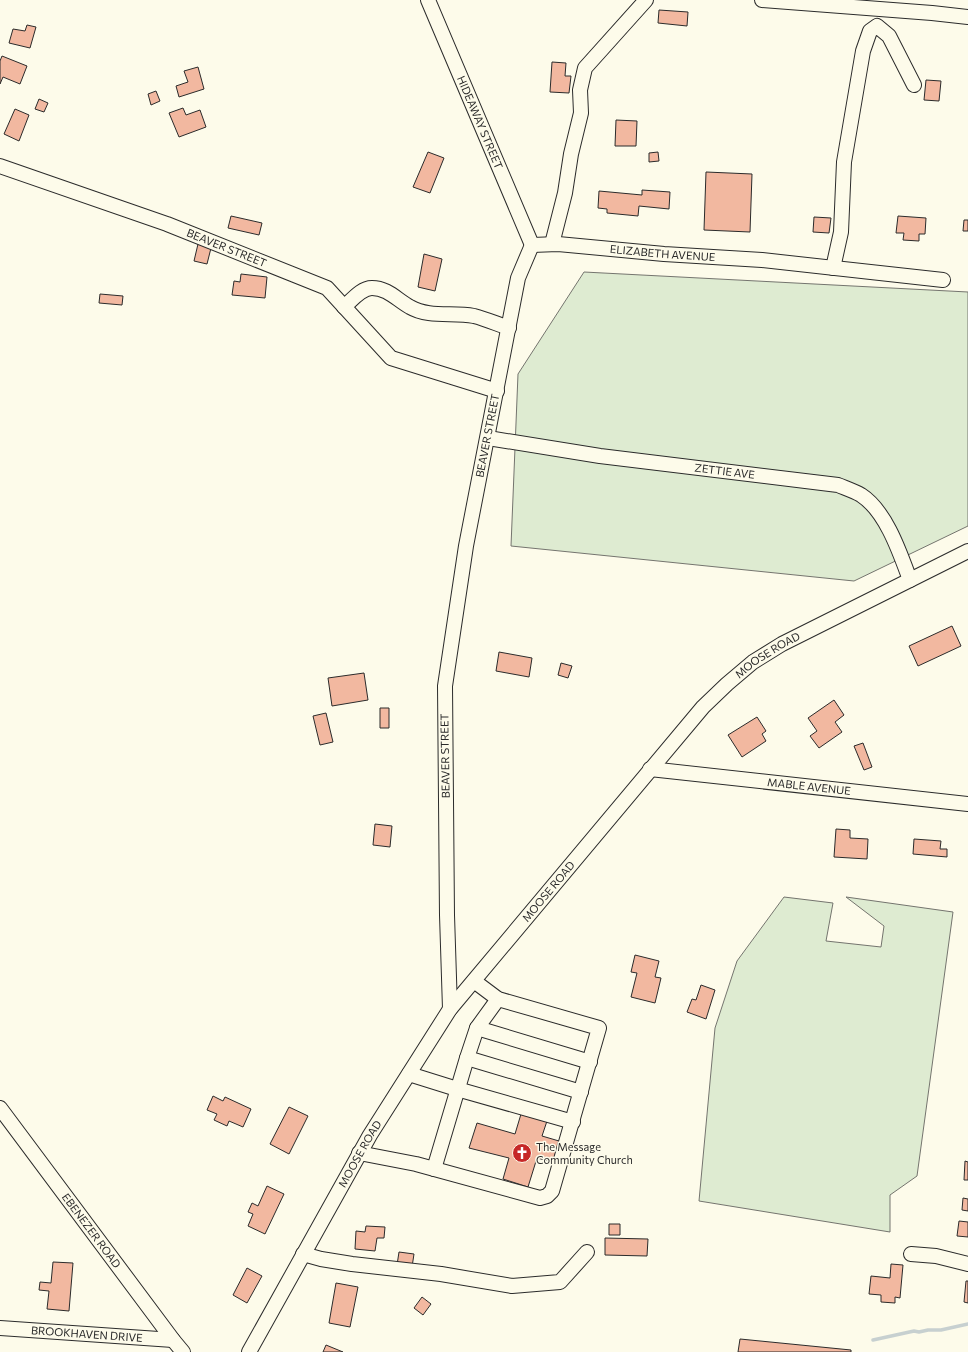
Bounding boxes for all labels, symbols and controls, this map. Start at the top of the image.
street label: HIDEAWAY STREET [455,74,506,171]
street label: BEAVER STREET [185,226,269,269]
street label: ELIZABETH AVENUE [609,242,716,263]
street label: BEAVER STREET [472,393,501,478]
street label: ZETTIE AVE [694,461,756,481]
street label: MOOSE ROAD [732,629,802,680]
street label: BEAVER STREET [437,713,452,799]
street label: MABLE AVENUE [767,775,852,797]
street label: MOOSE ROAD [519,858,577,924]
street label: MOOSE ROAD [335,1118,384,1189]
place label: The Message Community Church [536,1140,633,1166]
church icon: The Message Community Church [511,1142,533,1164]
street label: EBENEZER ROAD [60,1190,124,1270]
street label: BROOKHAVEN DRIVE [31,1323,143,1344]

